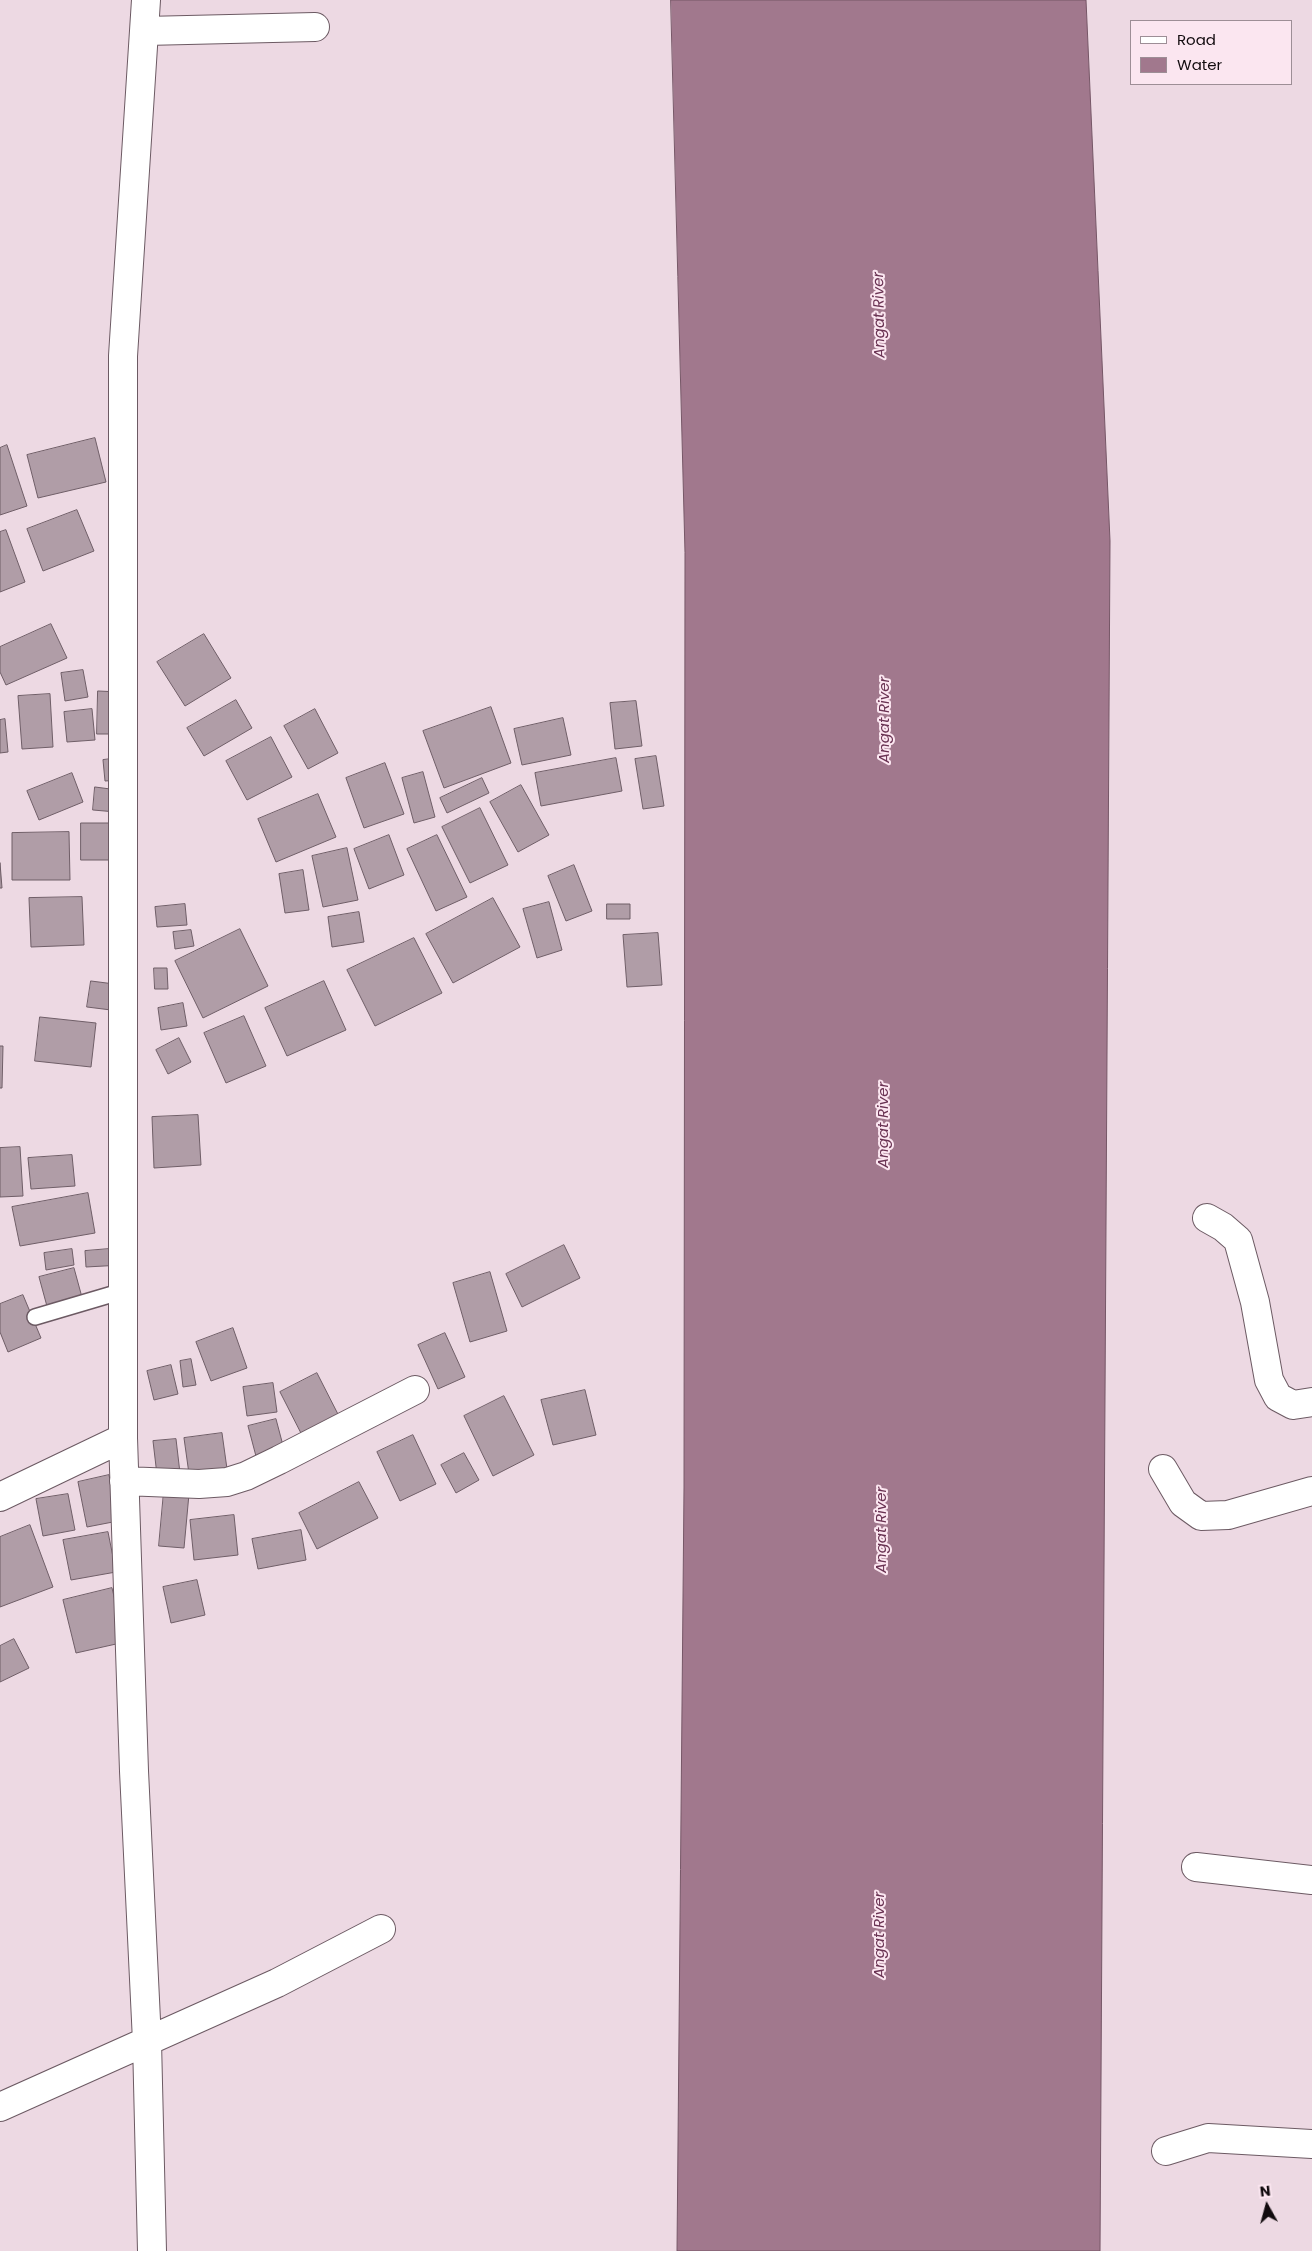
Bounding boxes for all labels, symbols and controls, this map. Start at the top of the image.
legend [1130,20,1292,85]
text: Road [1177,29,1216,50]
text: Water [1177,54,1222,75]
water label: Angat River [870,272,890,358]
water label: Angat River [876,677,894,763]
water label: Angat River [875,1082,893,1168]
water label: Angat River [873,1487,891,1573]
water label: Angat River [871,1892,889,1978]
north arrow [1242,2181,1292,2231]
text: N [1259,2181,1272,2202]

